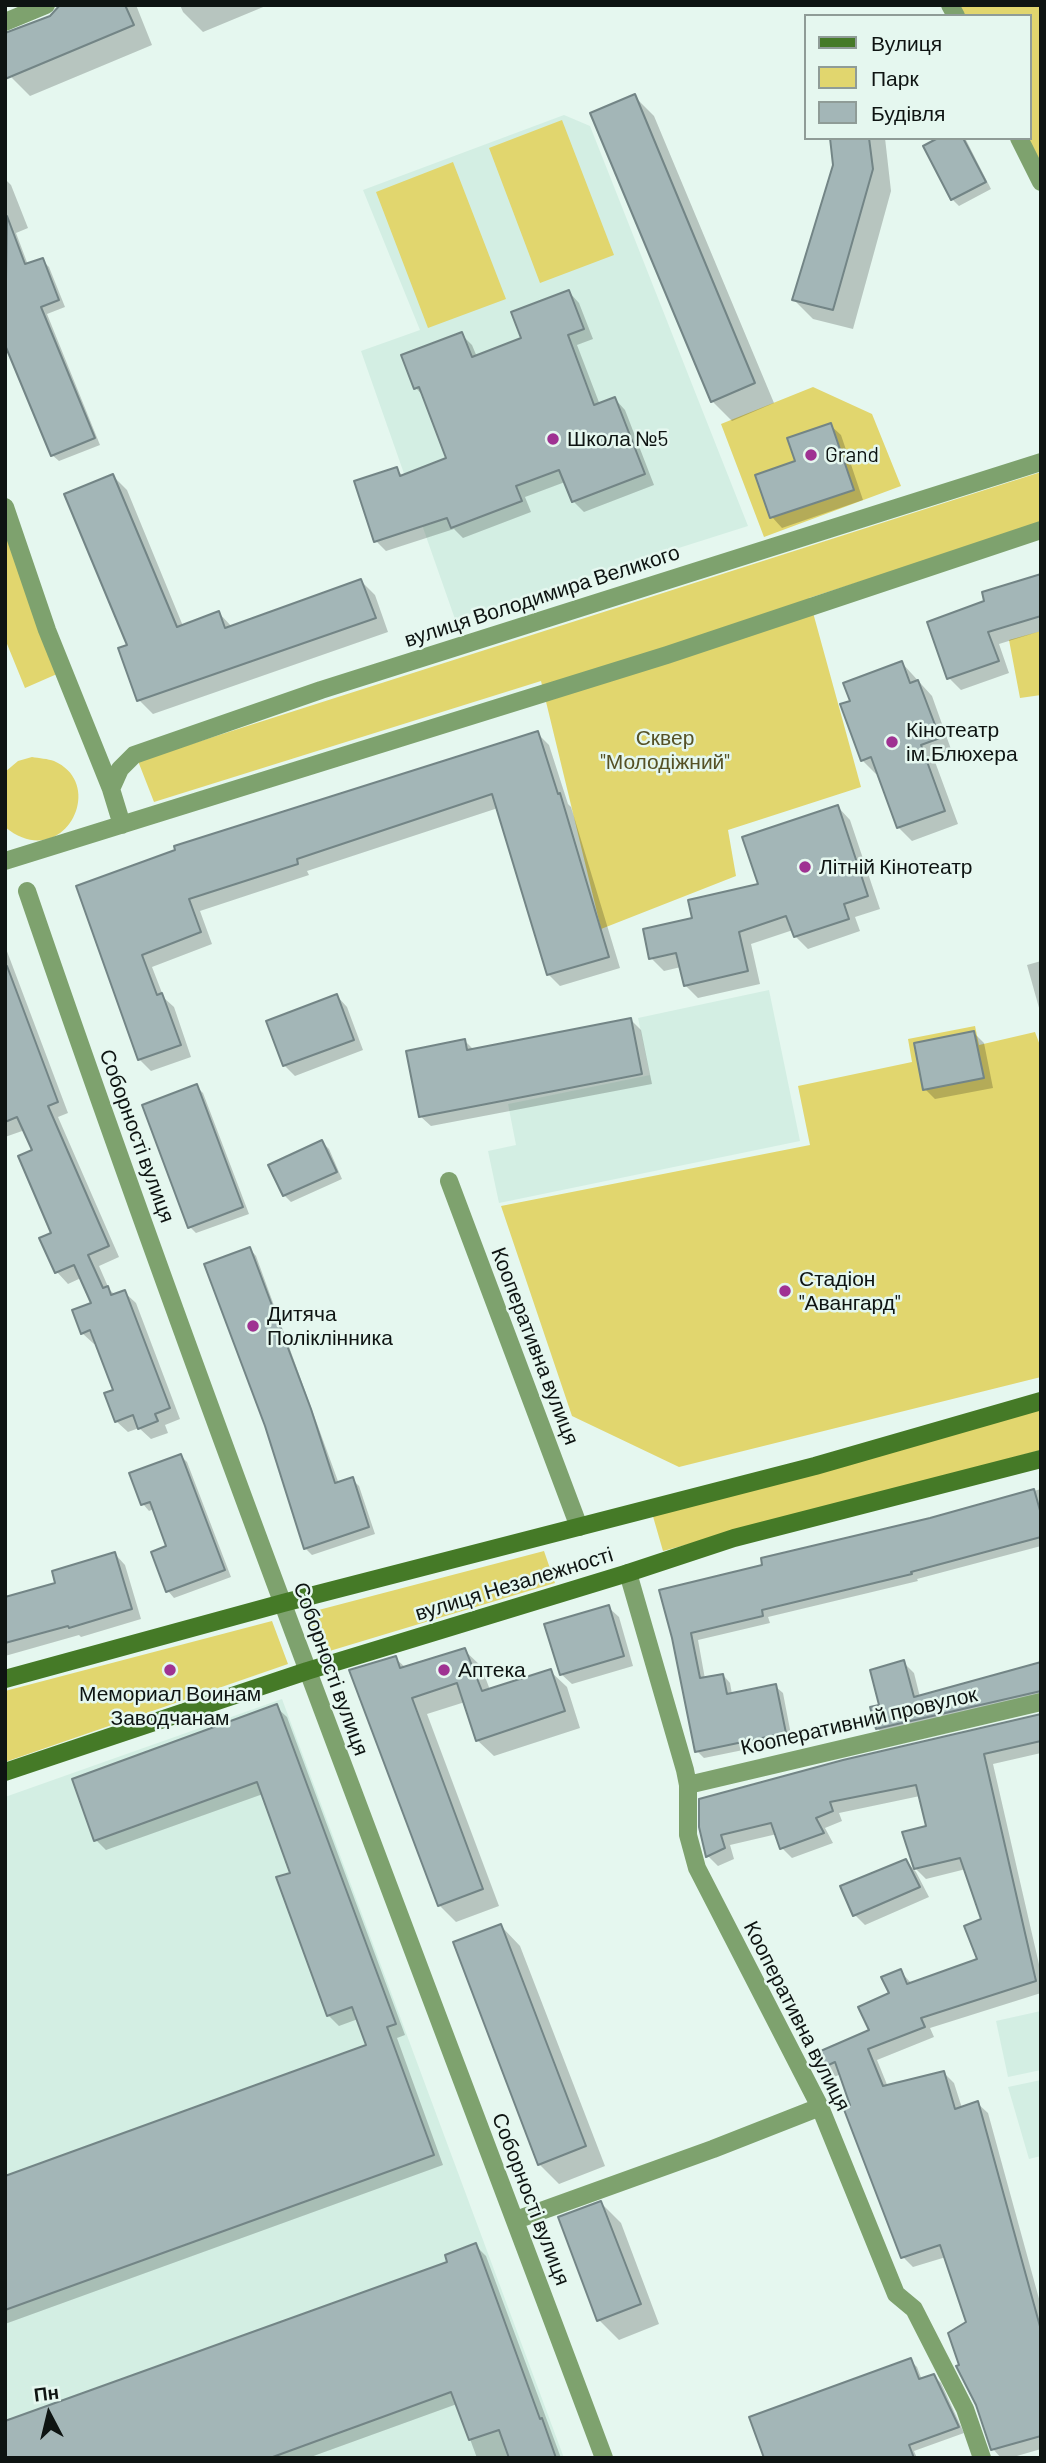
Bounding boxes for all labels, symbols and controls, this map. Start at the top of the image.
legend [804,14,1032,140]
text: Вулиця [871,30,942,55]
text: Парк [871,65,919,90]
text: Будівля [871,100,945,125]
place label: Школа №5 [567,426,668,452]
marker: Школа №5 [545,431,561,447]
place label: Grand [825,442,879,468]
marker: Grand [803,447,819,463]
street label: вулиця Володимира Великого [401,540,683,652]
place label: Кінотеатр ім.Блюхера [906,717,1018,767]
park label: Сквер "Молодіжний" [600,725,730,775]
marker: Кінотеатр ім.Блюхера [884,734,900,750]
place label: Літній Кінотеатр [819,854,973,880]
marker: Літній Кінотеатр [797,859,813,875]
street label: Соборності вулиця [94,1046,180,1226]
street label: Кооперативна вулиця [486,1244,584,1448]
place label: Стадіон "Авангард" [799,1266,901,1316]
marker: Стадіон "Авангард" [777,1283,793,1299]
place label: Дитяча Поліклінника [267,1301,393,1351]
marker: Дитяча Поліклінника [245,1318,261,1334]
street label: вулиця Незалежності [412,1542,616,1626]
street label: Соборності вулиця [288,1579,374,1759]
place label: Аптека [458,1657,526,1683]
marker: Мемориал Воинам Заводчанам [162,1662,178,1678]
marker: Аптека [436,1662,452,1678]
place label: Мемориал Воинам Заводчанам [79,1681,261,1731]
street label: Кооперативний провулок [738,1681,980,1761]
street label: Кооперативна вулиця [738,1917,856,2115]
street label: Соборності вулиця [487,2109,575,2289]
north arrow [14,2379,84,2449]
text: Пн [32,2380,60,2406]

